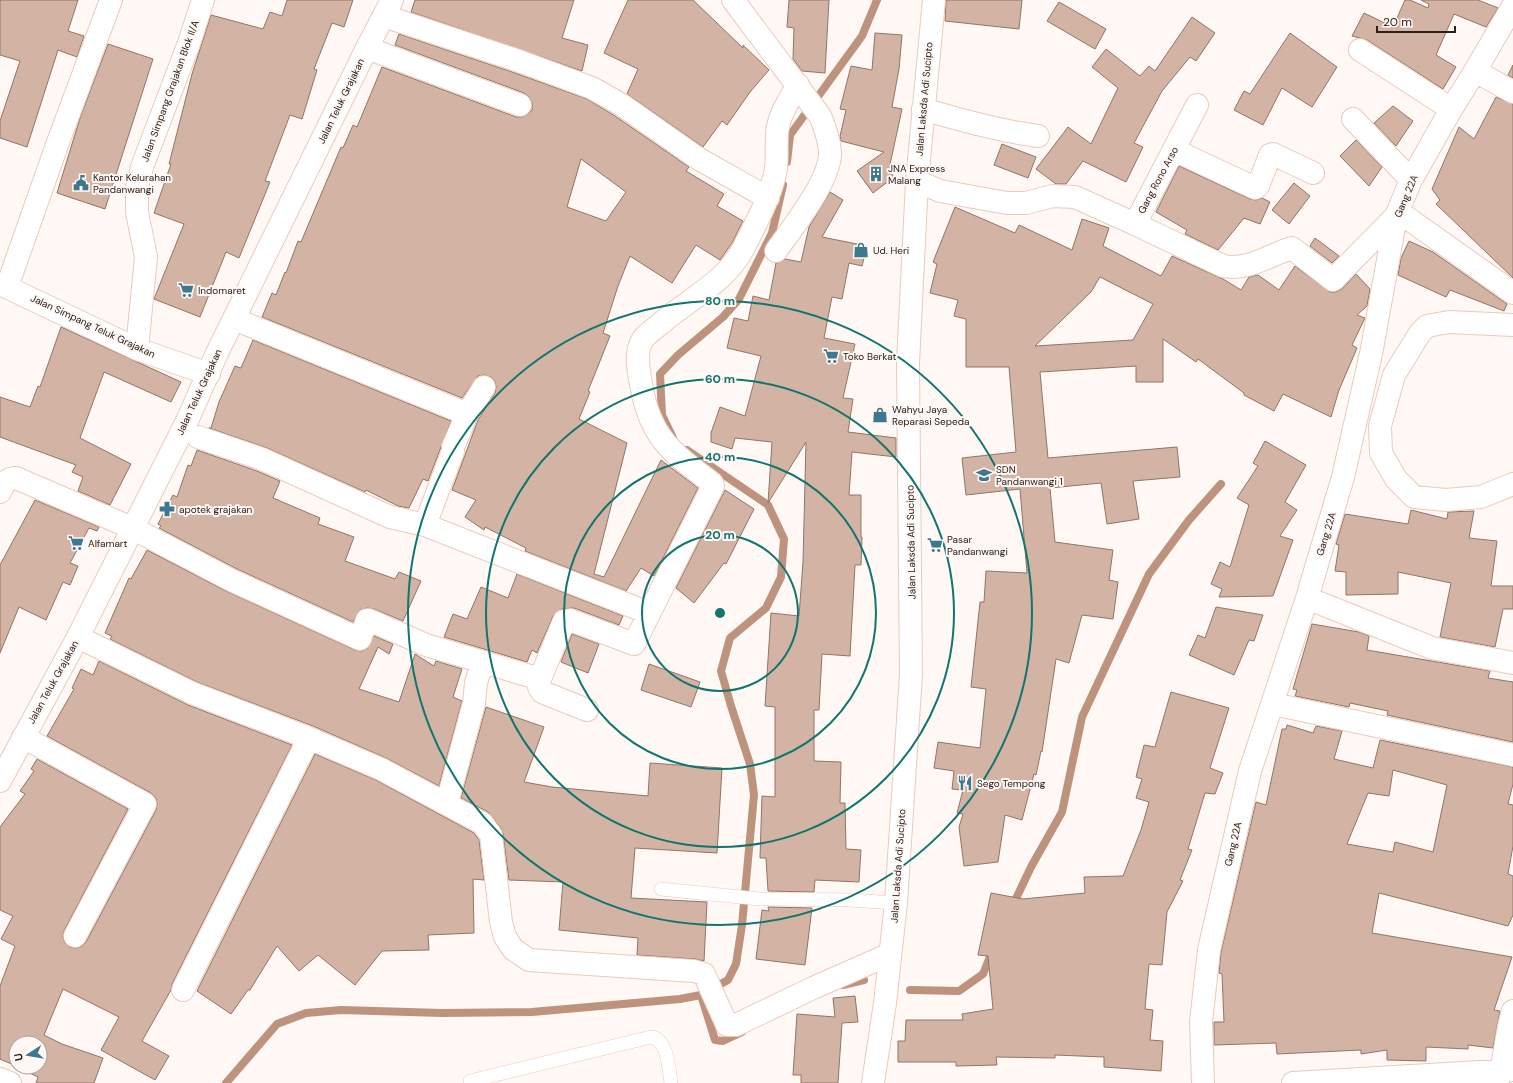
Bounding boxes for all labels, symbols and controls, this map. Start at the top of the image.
scale bar [1377,8,1455,34]
text: 20 m [1383,14,1412,30]
street label: Jalan Simpang Grajakan Blok II/A [138,18,202,164]
street label: Jalan Laksda Adi Sucipto [913,41,935,157]
street label: Jalan Teluk Grajakan [315,56,367,146]
street label: Gang Rono Arso [1135,144,1181,216]
place label: JNA Express Malang [888,162,945,187]
building icon: JNA Express Malang [867,165,885,183]
place label: Kantor Kelurahan Pandanwangi [93,171,171,196]
street label: Gang 22A [1391,172,1421,219]
public building icon: Kantor Kelurahan Pandanwangi [72,174,90,192]
shop icon: Ud. Heri [852,241,870,259]
place label: Ud. Heri [873,244,909,257]
supermarket icon: Indomaret [177,281,195,299]
place label: Indomaret [198,284,246,297]
street label: Jalan Simpang Teluk Grajakan [29,291,158,361]
text: 80 m [705,293,735,309]
street label: Jalan Teluk Grajakan [173,347,225,437]
supermarket icon: Toko Berkat [822,347,840,365]
place label: Toko Berkat [843,350,897,363]
text: 60 m [705,371,735,387]
place label: Wahyu Jaya Reparasi Sepeda [892,403,969,428]
shop icon: Wahyu Jaya Reparasi Sepeda [871,406,889,424]
text: 40 m [705,449,735,465]
place label: SDN Pandanwangi 1 [996,463,1063,488]
school or university icon: SDN Pandanwangi 1 [975,466,993,484]
street label: Jalan Laksda Adi Sucipto [904,485,918,599]
pharmacy icon: apotek grajakan [158,500,176,518]
place label: apotek grajakan [179,503,253,516]
street label: Gang 22A [1313,510,1339,557]
text: 20 m [705,527,735,543]
place label: Pasar Pandanwangi [947,533,1008,558]
supermarket icon: Alfamart [67,534,85,552]
supermarket icon: Pasar Pandanwangi [926,536,944,554]
place label: Alfamart [88,537,128,550]
centre of rings [713,606,727,620]
street label: Jalan Teluk Grajakan [25,638,81,726]
restaurant icon: Sego Tempong [956,774,974,792]
place label: Sego Tempong [977,777,1046,790]
street label: Jalan Laksda Adi Sucipto [888,808,908,924]
street label: Gang 22A [1222,820,1244,867]
north arrow [8,1035,48,1075]
text: U [11,1052,26,1062]

